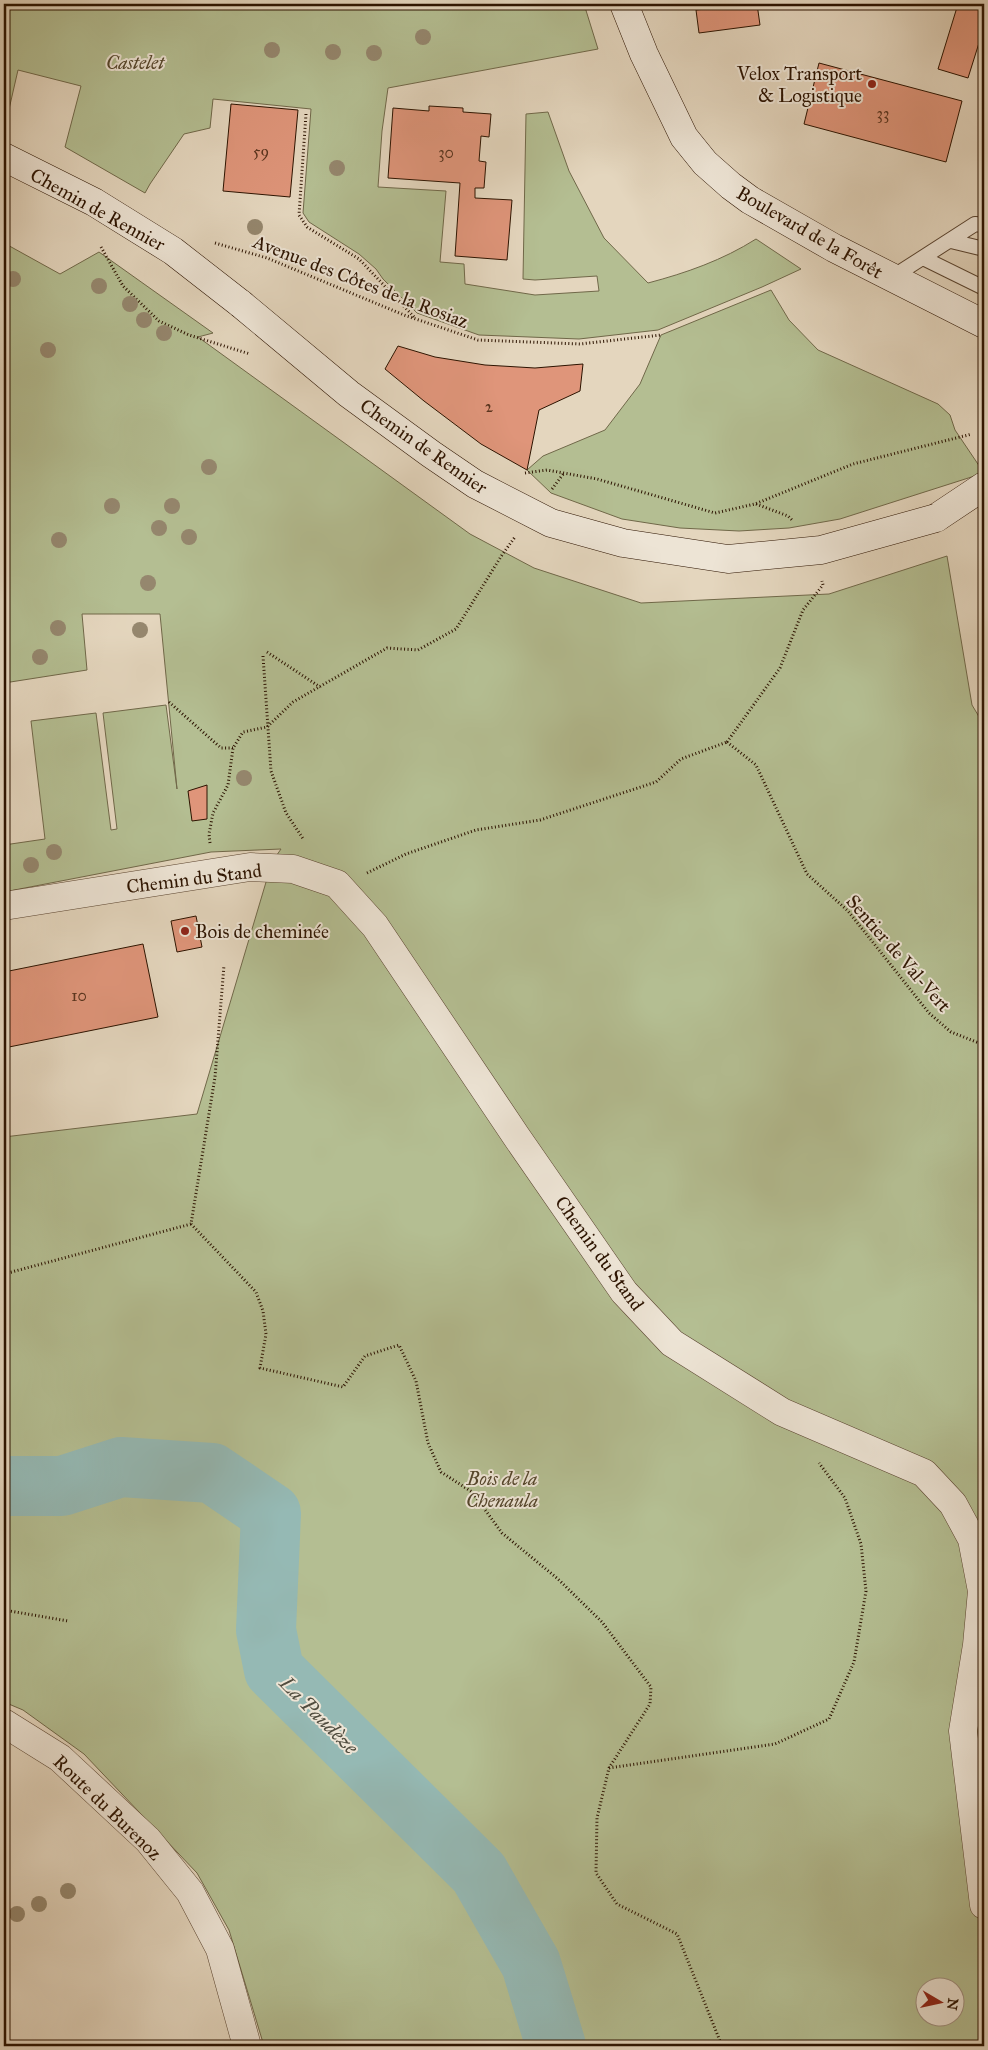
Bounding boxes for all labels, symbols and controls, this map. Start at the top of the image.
park label: Castelet [106,51,165,74]
place label: Velox Transport & Logistique [736,62,862,108]
marker: Velox Transport & Logistique [866,78,878,90]
house number: 33 [877,104,889,123]
house number: 59 [253,142,269,161]
house number: 30 [438,143,454,162]
street label: Chemin de Rennier [26,163,170,256]
street label: Boulevard de la Forêt [732,181,887,284]
street label: Avenue des Côtes de la Rosiaz [249,229,472,333]
street label: Chemin de Rennier [356,394,493,499]
house number: 2 [485,397,493,416]
street label: Chemin du Stand [125,859,263,898]
street label: Sentier de Val-Vert [841,890,956,1017]
place label: Bois de cheminée [195,920,329,943]
marker: Bois de cheminée [179,925,191,937]
house number: 10 [71,986,87,1005]
street label: Chemin du Stand [550,1191,649,1316]
park label: Bois de la Chenaula [466,1467,538,1512]
water label: La Paudèze [274,1670,363,1759]
street label: Route du Burenoz [49,1750,167,1865]
north arrow [916,1978,966,2028]
text: N [943,1997,962,2011]

